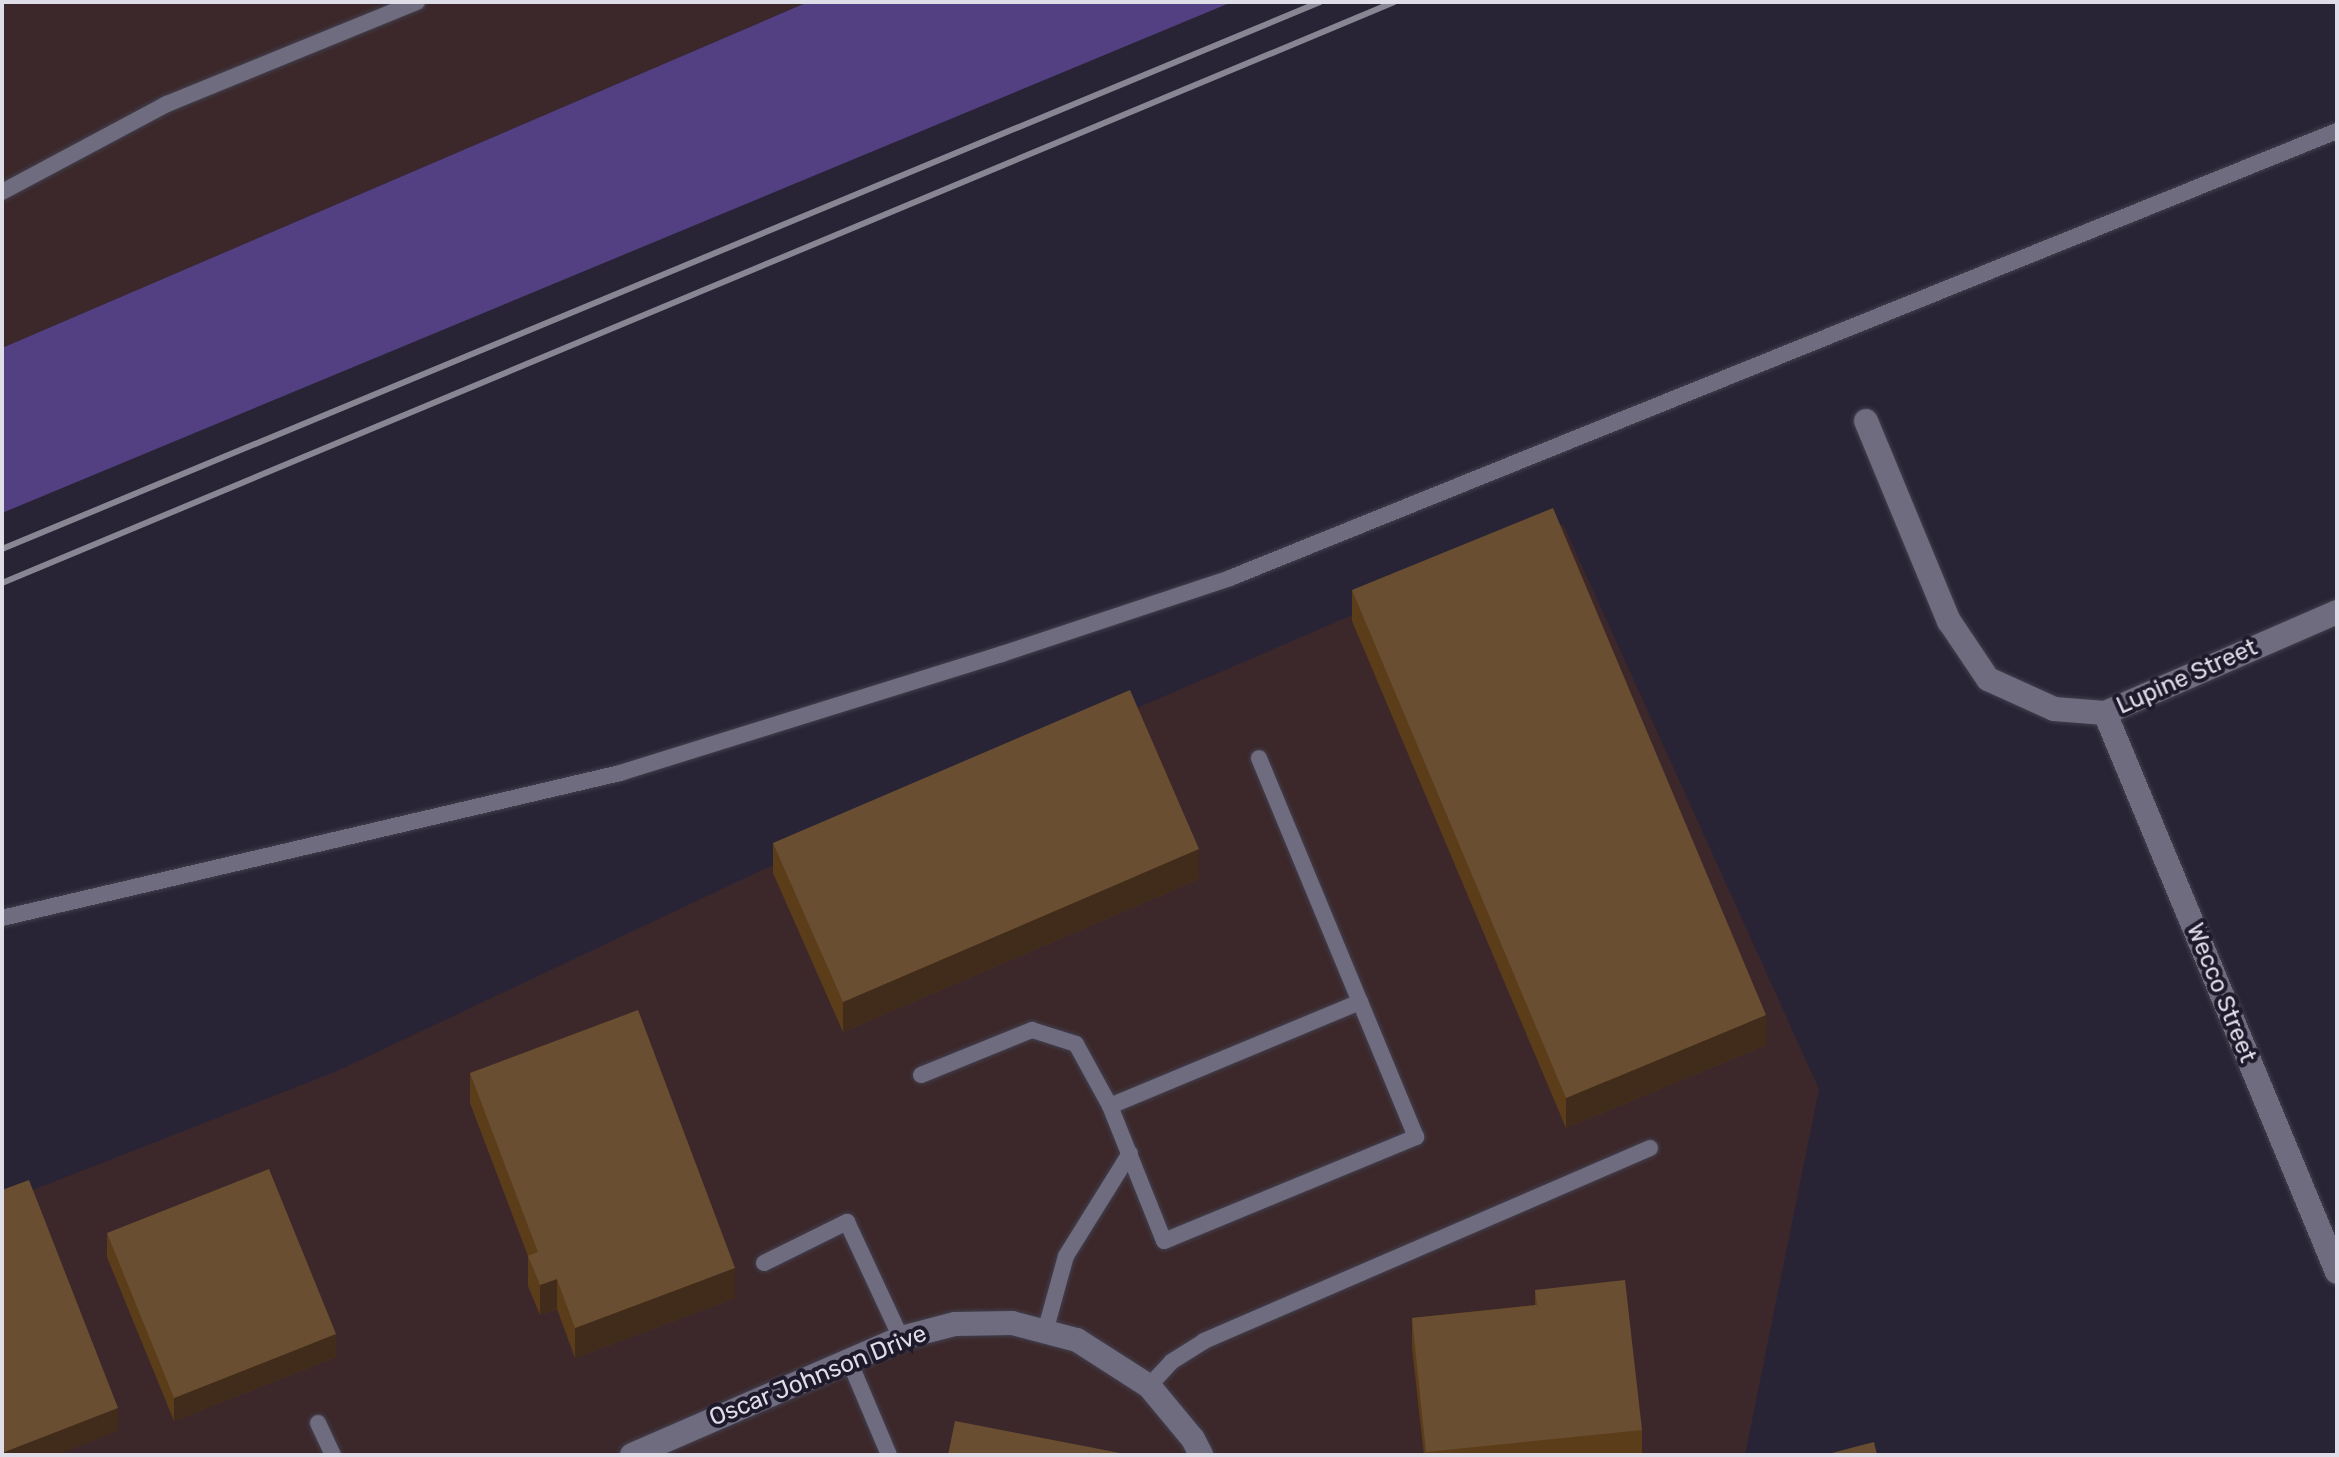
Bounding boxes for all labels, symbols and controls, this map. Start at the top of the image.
street label: Lupine Street [2112,633,2262,721]
street label: Wecco Street [2180,919,2262,1067]
street label: Oscar Johnson Drive [705,1319,931,1433]

